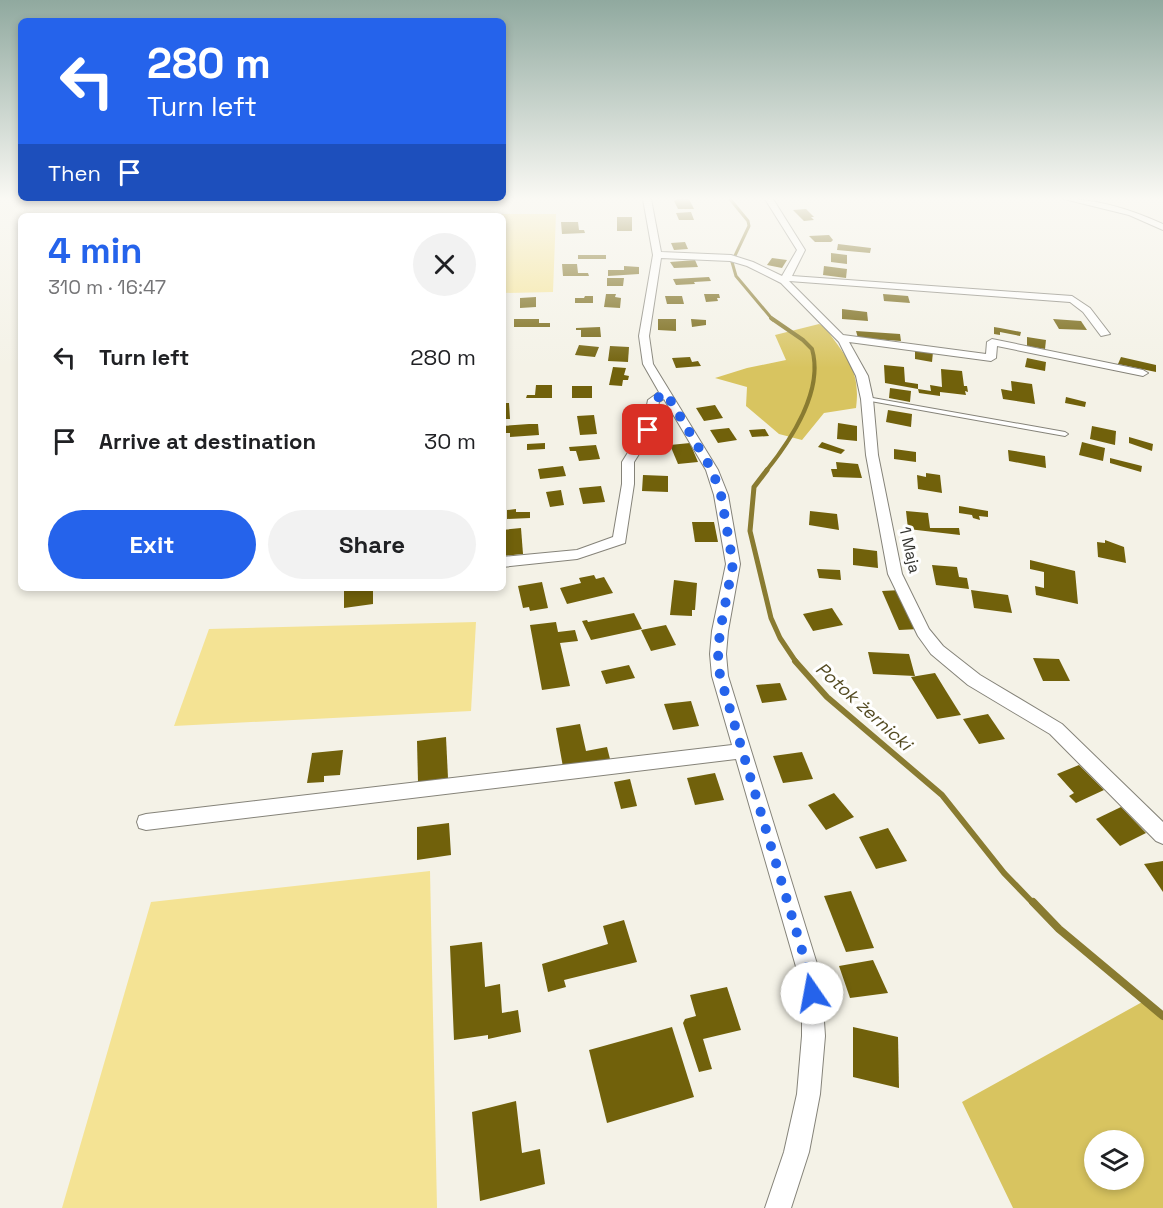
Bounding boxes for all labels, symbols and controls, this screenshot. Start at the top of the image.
text: 280 m [147,37,271,90]
icon: left [48,42,126,120]
text: Turn left [147,89,257,124]
icon: arrive [113,156,146,189]
text: Then [48,159,101,187]
text: 4 min [48,228,143,274]
button: close [413,233,476,296]
text: 310 m · 16:47 [48,274,166,300]
icon: left [48,341,81,374]
text: Turn left [99,343,189,371]
text: 280 m [410,343,476,371]
pin [622,404,673,455]
icon: arrive [631,413,664,446]
icon: arrive [48,425,81,458]
text: Arrive at destination [99,427,316,455]
text: 30 m [424,427,476,455]
button: Exit [48,510,256,579]
button: Share [268,510,476,579]
street label: 1 Maja [894,525,926,575]
water label: Potok żernicki [811,657,919,757]
position arrow [780,961,844,1025]
map controls [1084,1130,1144,1190]
button: layers [1084,1130,1144,1190]

